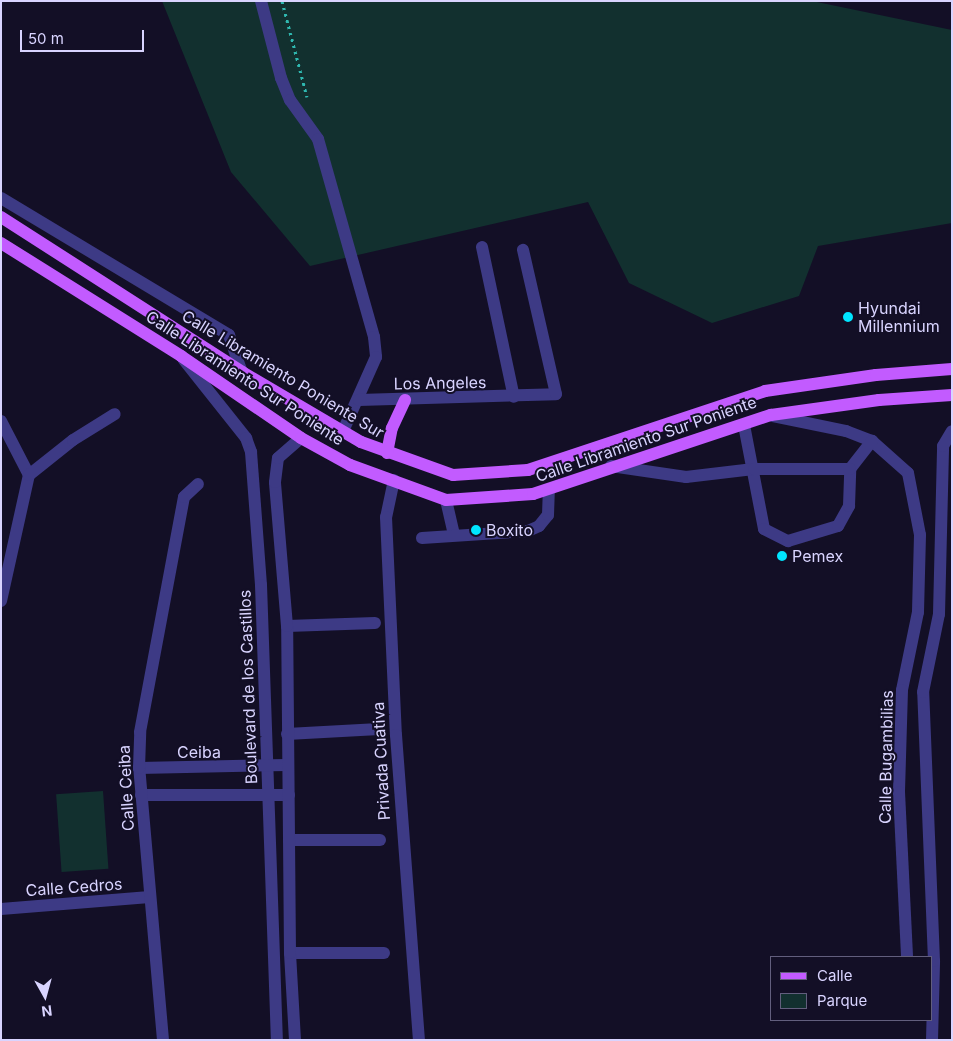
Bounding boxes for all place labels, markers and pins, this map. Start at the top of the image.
place label: Hyundai Millennium [858,298,940,336]
marker: Hyundai Millennium [842,311,854,323]
place label: Boxito [486,520,533,540]
marker: Boxito [470,524,482,536]
place label: Pemex [792,546,843,566]
marker: Pemex [776,550,788,562]

